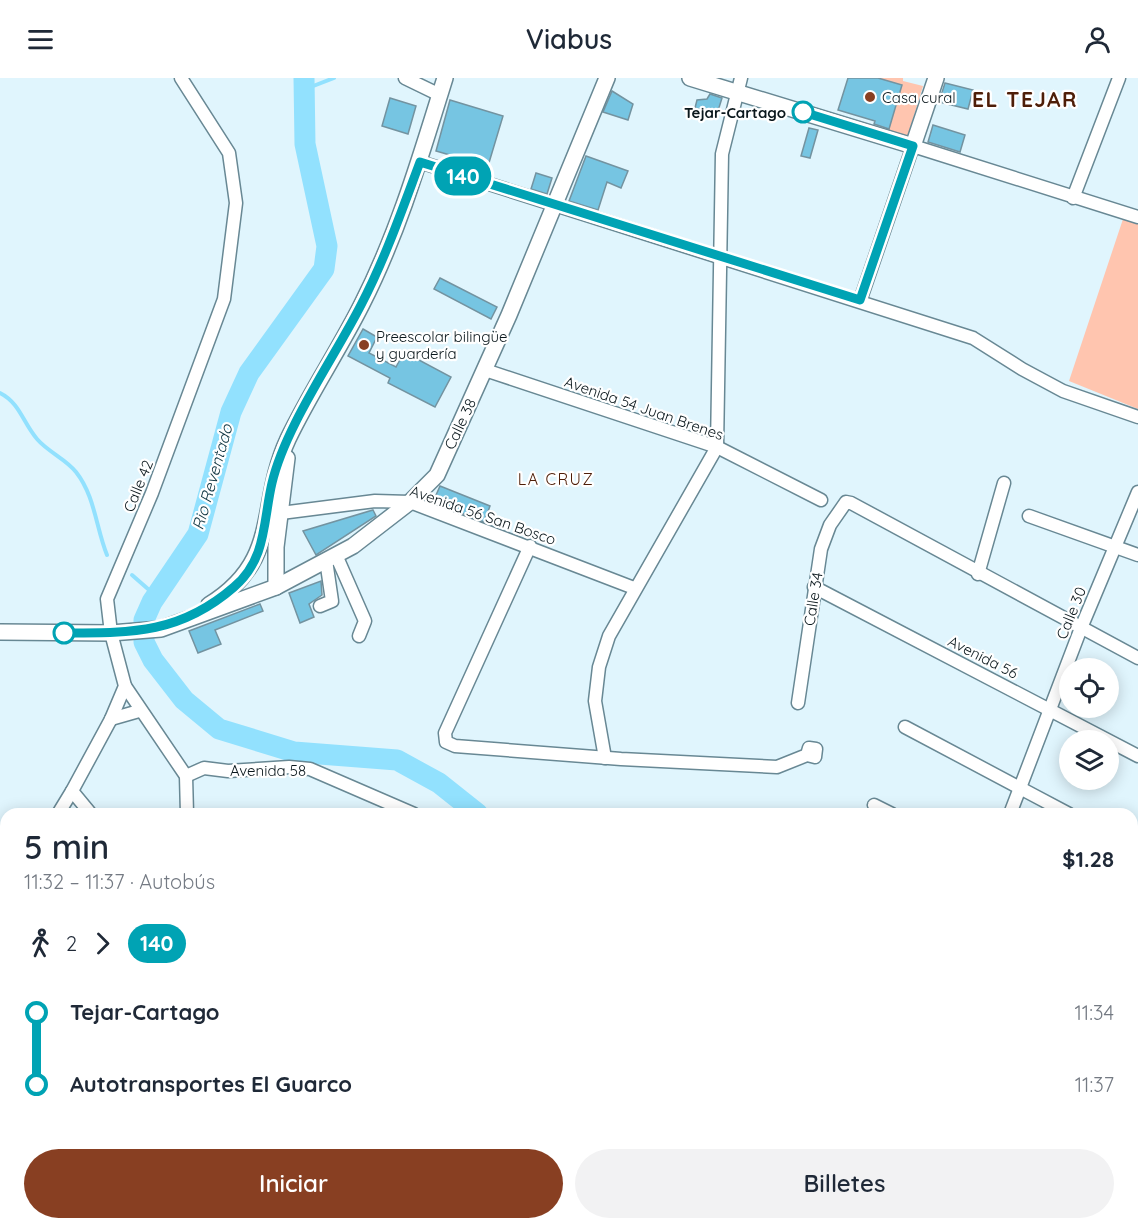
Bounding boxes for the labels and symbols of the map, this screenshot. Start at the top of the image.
district label: EL TEJAR [972,86,1078,112]
place label: Casa cural [882,88,956,107]
marker: Casa cural [863,90,877,104]
marker: Tejar-Cartago [792,101,814,123]
place label: Tejar-Cartago [684,103,786,122]
line badge: 140 [428,156,498,196]
place label: Preescolar bilingüe y guardería [376,327,508,363]
marker: Preescolar bilingüe y guardería [357,338,371,352]
street label: Avenida 54 Juan Brenes [562,372,726,444]
street label: Calle 38 [440,395,480,453]
water label: Rio Reventado [187,421,237,532]
street label: Calle 42 [119,457,157,515]
district label: LA CRUZ [518,469,594,489]
street label: Avenida 56 San Bosco [408,481,558,549]
street label: Calle 34 [799,571,827,627]
street label: Calle 30 [1052,584,1090,642]
unlabelled marker [53,622,75,644]
street label: Avenida 56 [945,631,1021,683]
street label: Avenida 58 [230,761,306,780]

